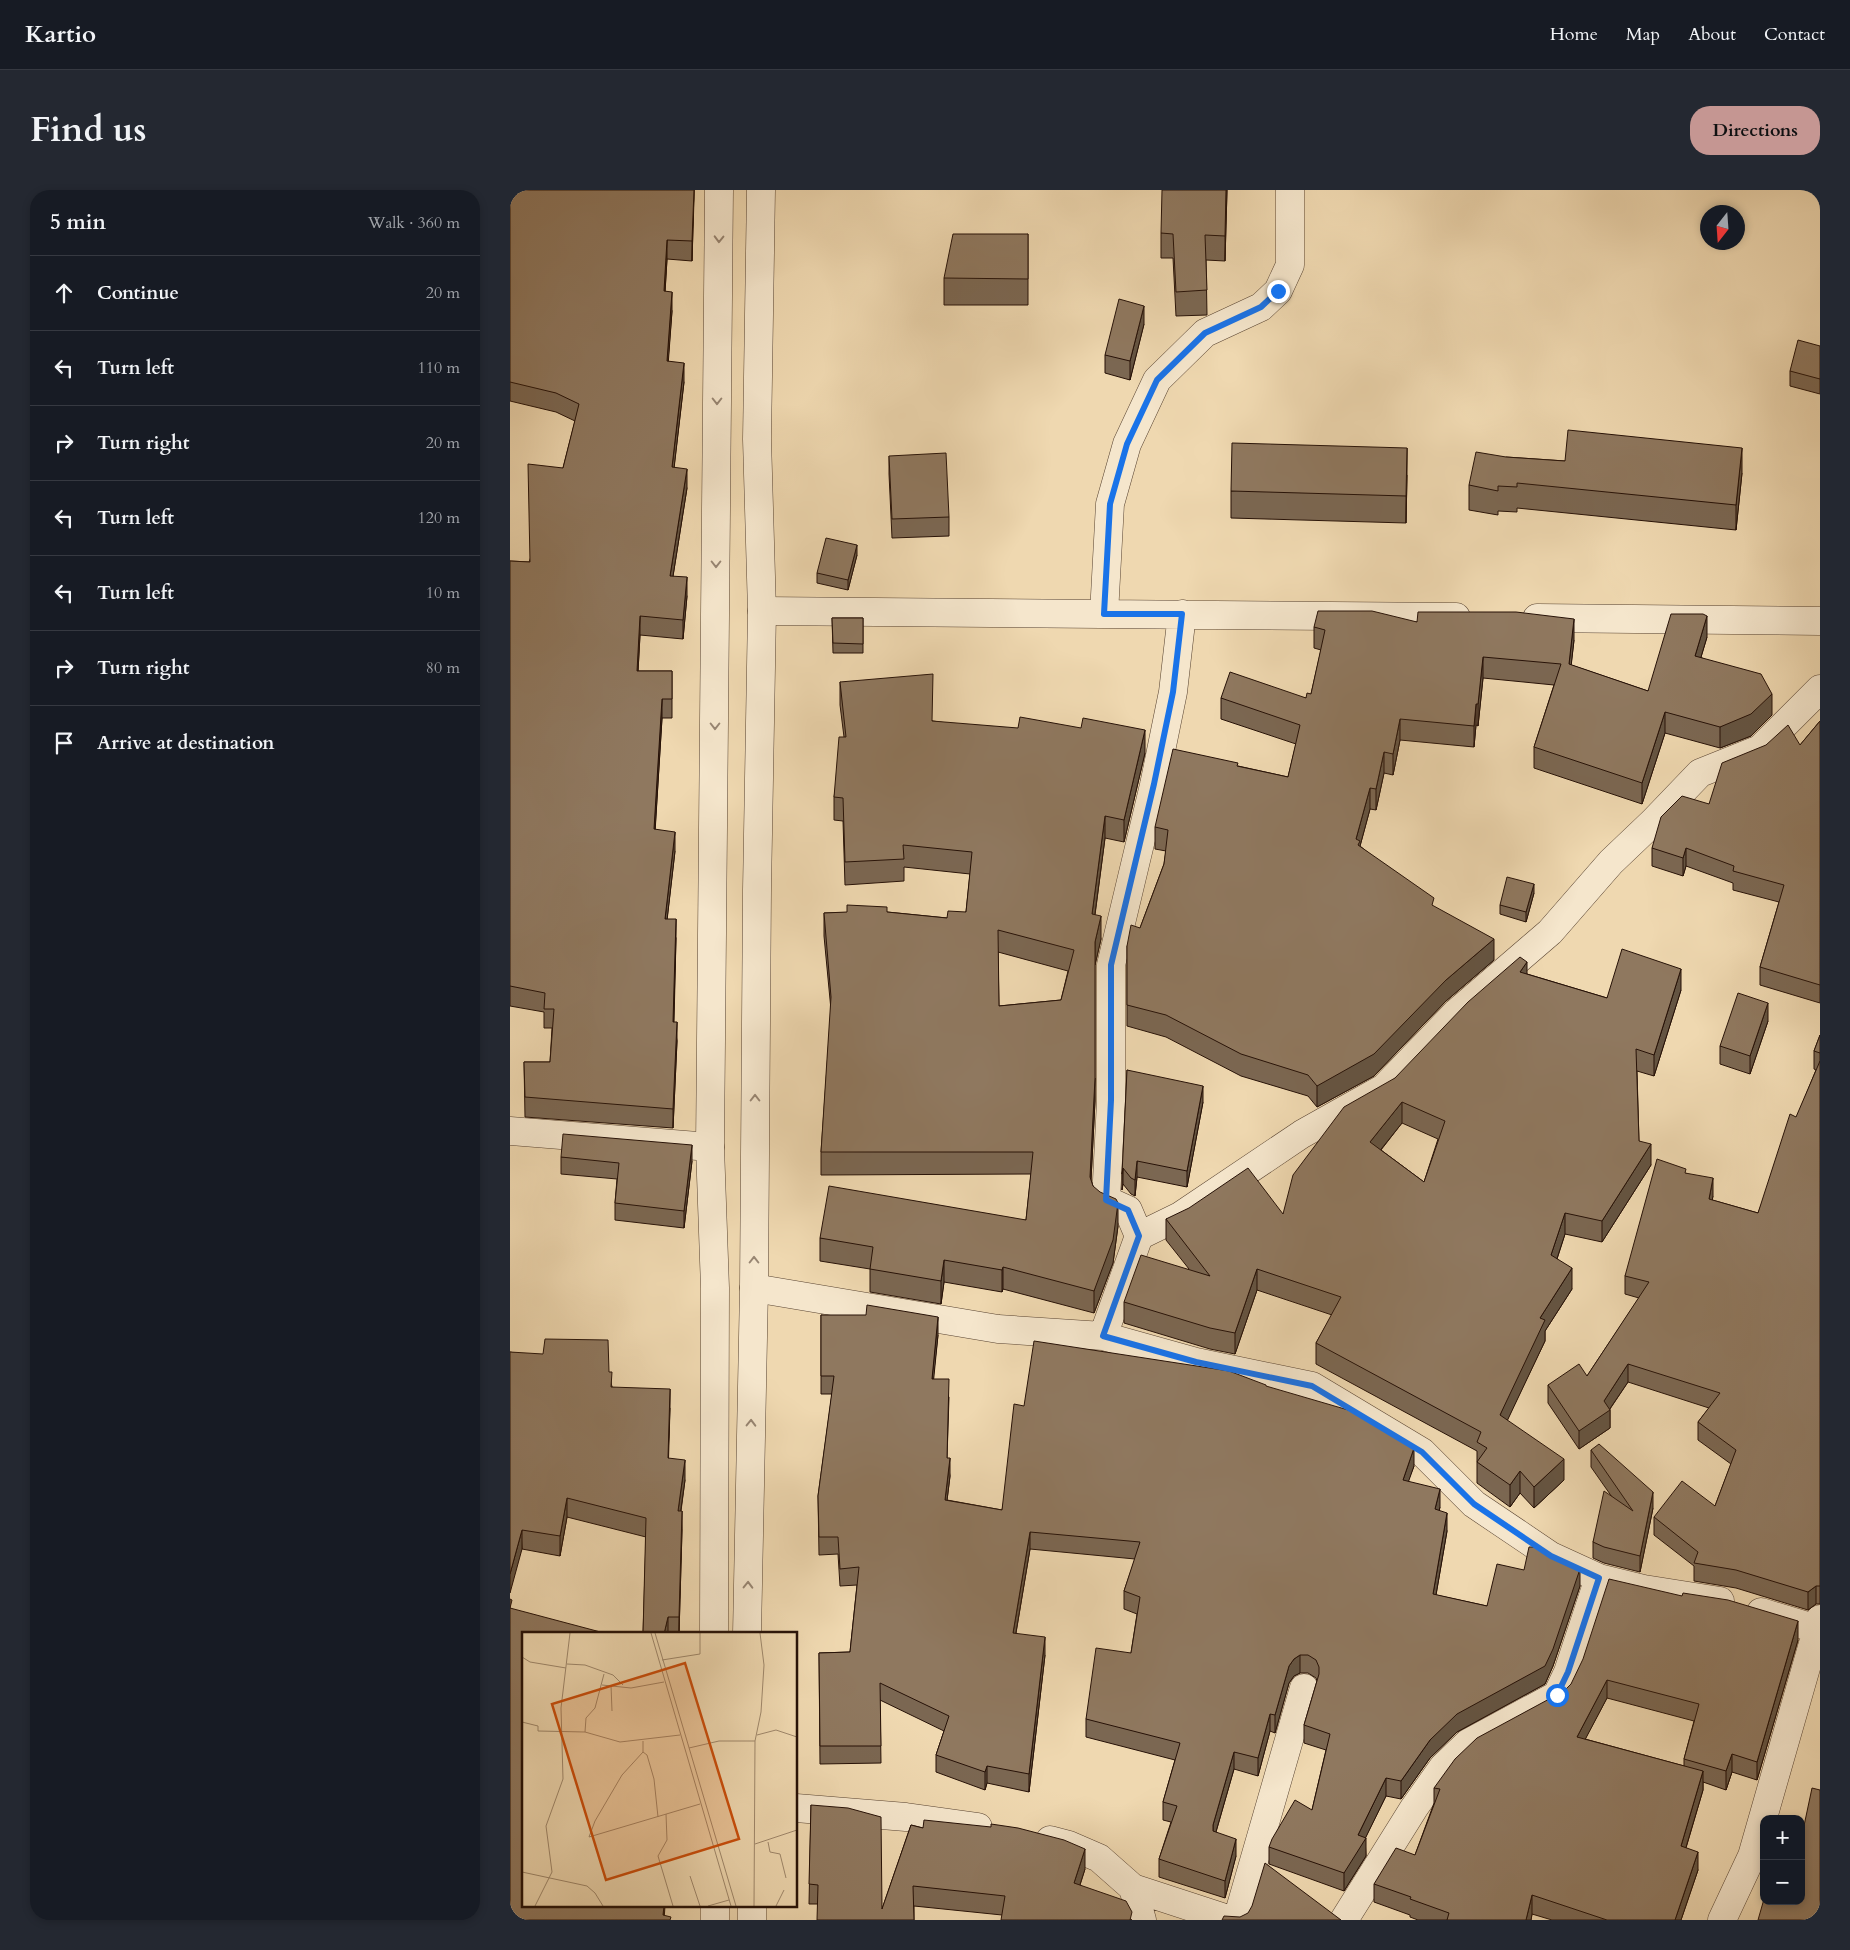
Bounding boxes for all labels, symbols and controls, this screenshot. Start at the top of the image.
text: Kartio [25,18,96,51]
text: Home [1550,22,1598,47]
text: Map [1626,22,1660,47]
text: About [1688,22,1736,47]
text: Contact [1764,22,1825,47]
text: Find us [30,106,146,154]
button: Directions [1690,106,1820,155]
north arrow [1700,205,1745,250]
text: 5 min [50,208,106,237]
text: Walk · 360 m [368,212,460,234]
one-way arrow [714,235,724,243]
icon: ahead [50,279,78,307]
text: Continue [97,280,179,306]
route end [1267,280,1290,303]
text: 20 m [426,282,460,304]
icon: left [50,354,78,382]
text: Turn left [97,355,174,381]
text: 110 m [418,357,460,379]
one-way arrow [712,398,722,405]
icon: right [50,429,78,457]
text: Turn right [97,430,189,456]
text: 20 m [426,432,460,454]
icon: left [50,504,78,532]
text: Turn left [97,505,174,531]
text: 120 m [418,507,460,529]
one-way arrow [711,560,721,568]
icon: left [50,579,78,607]
text: Turn left [97,580,174,606]
text: 10 m [426,582,460,604]
icon: right [50,654,78,682]
text: Turn right [97,655,189,681]
text: 80 m [426,657,460,679]
one-way arrow [710,722,720,730]
icon: arrive [50,729,78,757]
text: Arrive at destination [97,730,274,756]
one-way arrow [750,1093,760,1101]
one-way arrow [749,1256,759,1264]
one-way arrow [746,1418,756,1426]
one-way arrow [743,1581,753,1588]
inset map [522,1632,798,1908]
route start [1546,1684,1569,1707]
map controls [1760,1815,1805,1905]
button: + [1760,1815,1805,1860]
button: − [1760,1860,1805,1905]

